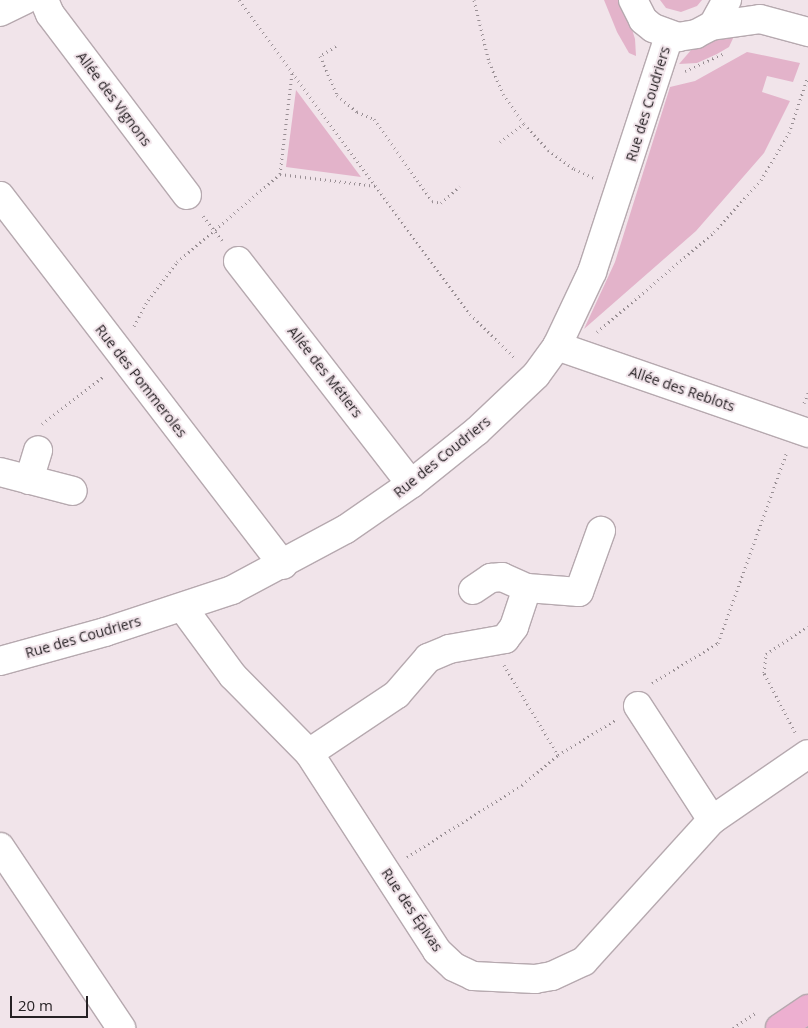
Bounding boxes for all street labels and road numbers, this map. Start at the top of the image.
street label: Rue des Coudriers [623,44,673,164]
street label: Allée des Vignons [73,49,155,149]
street label: Rue des Pommeroles [92,321,190,441]
street label: Allée des Métiers [284,323,366,421]
street label: Allée des Reblots [627,363,737,415]
street label: Rue des Coudriers [390,413,494,501]
street label: Rue des Coudriers [23,612,143,662]
street label: Rue des Épivas [378,865,446,955]

